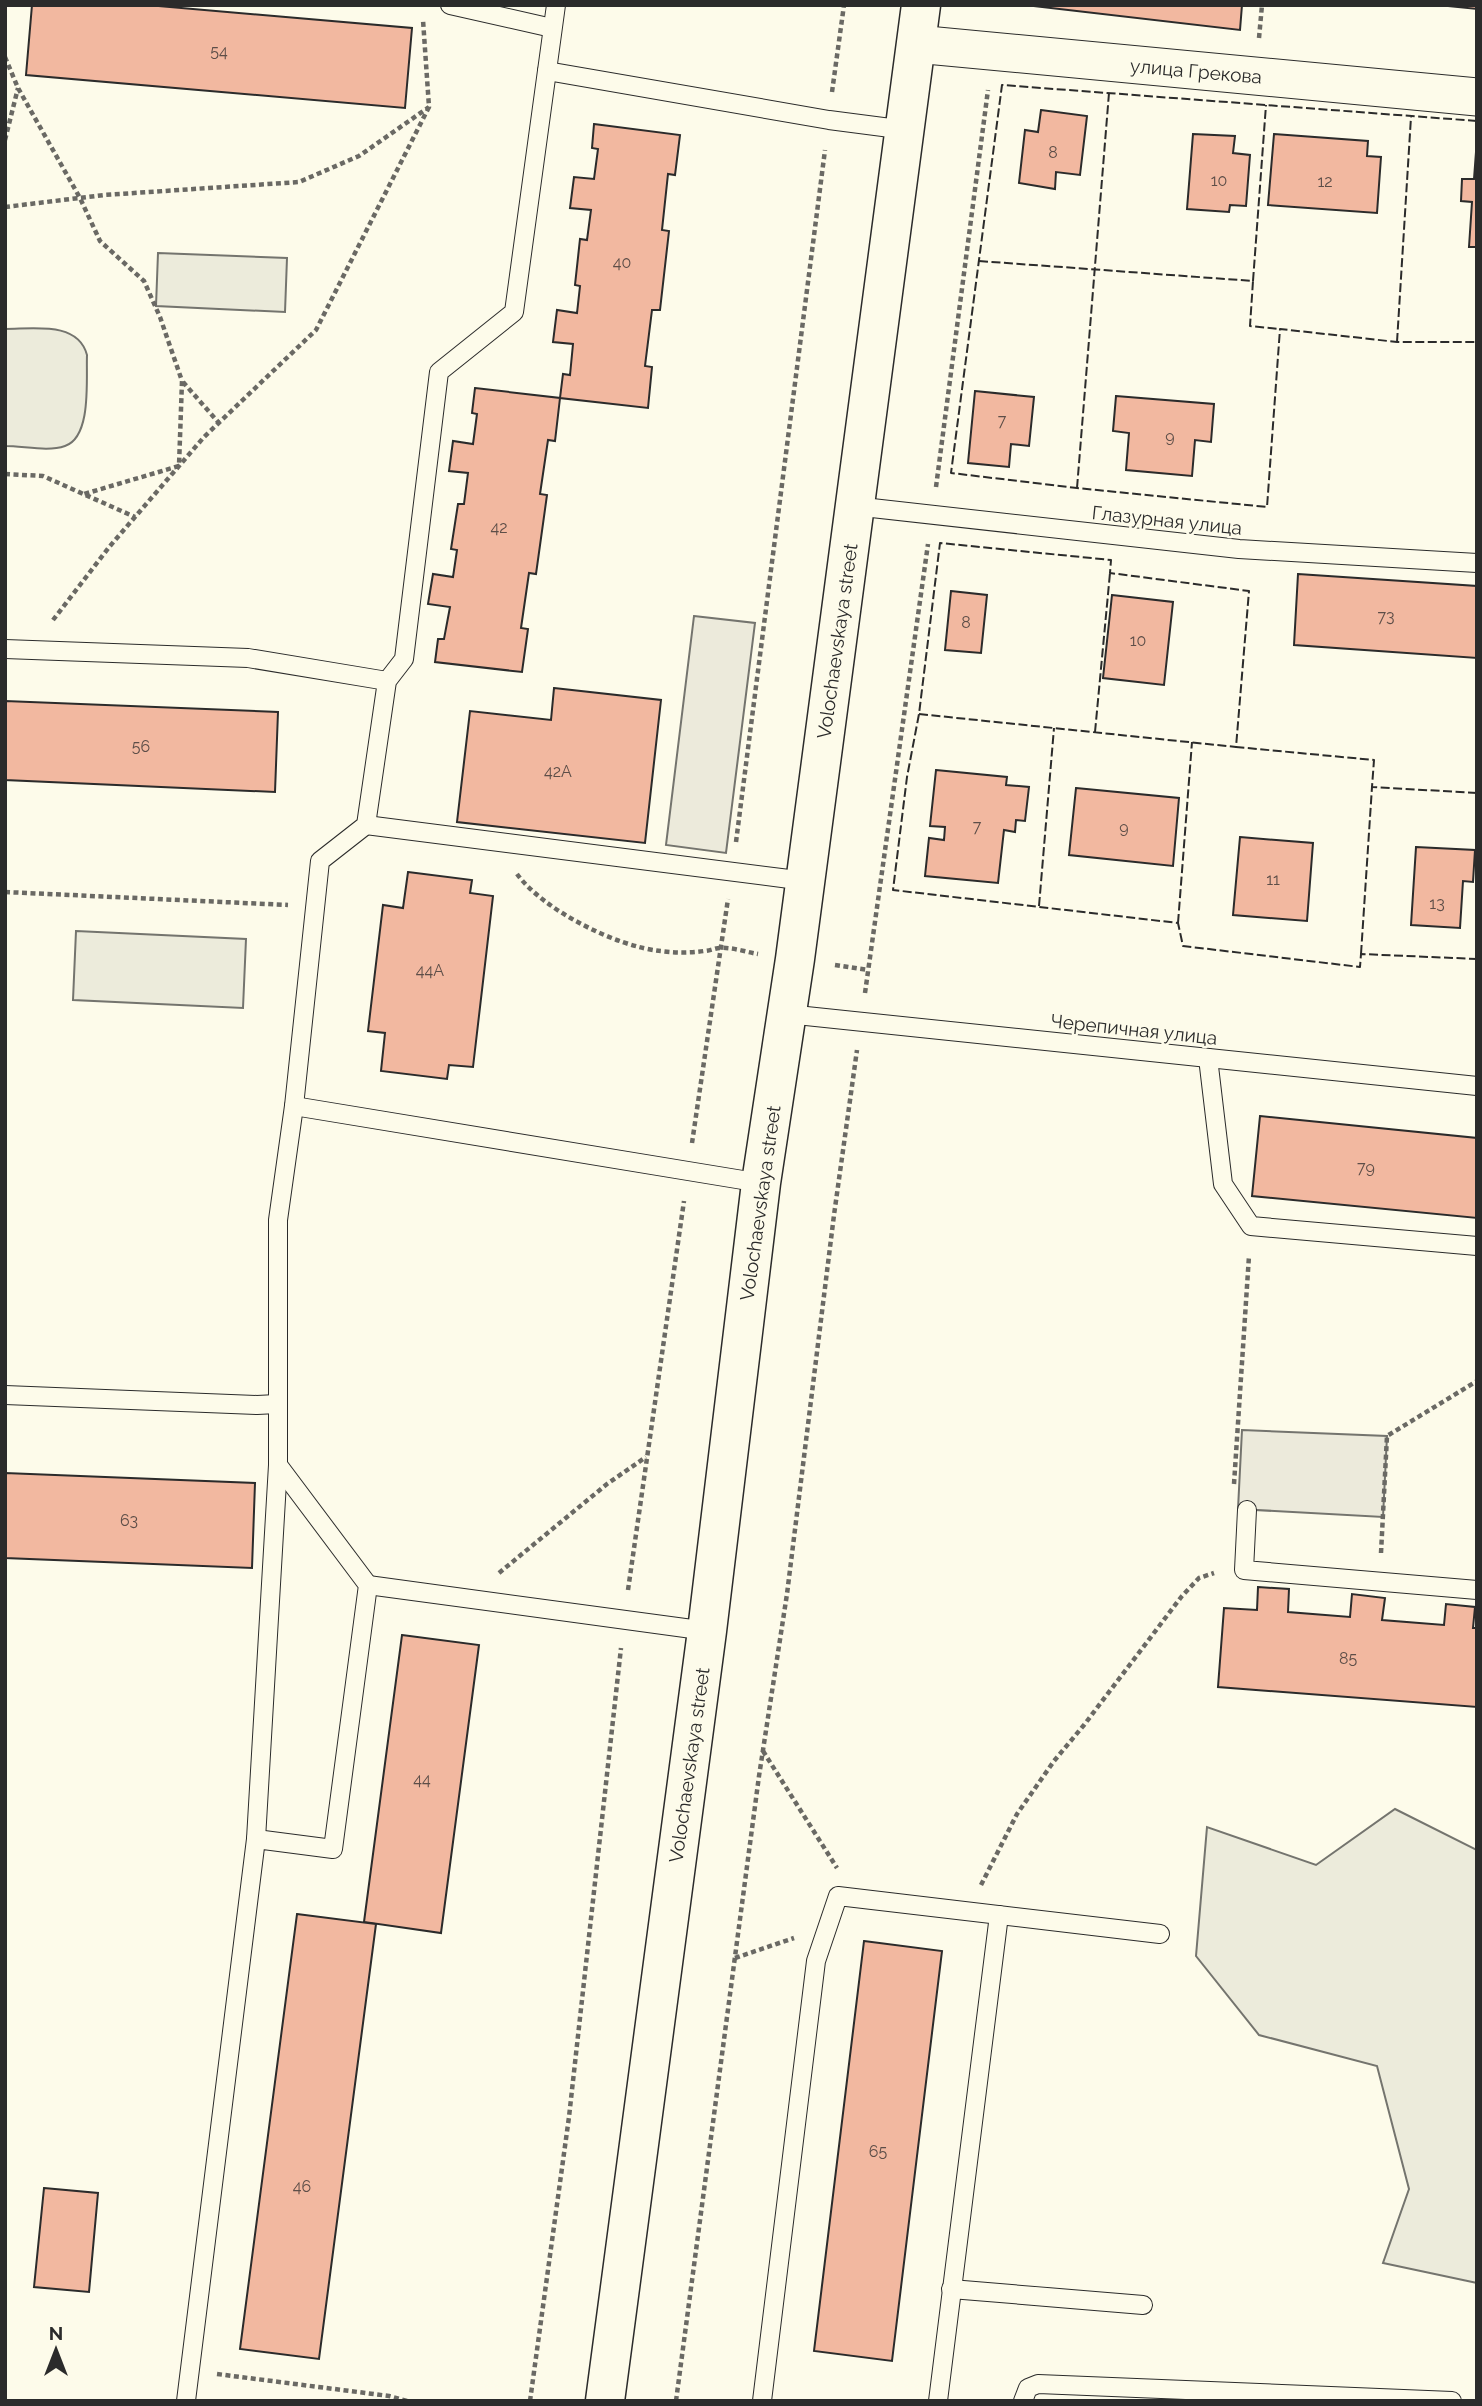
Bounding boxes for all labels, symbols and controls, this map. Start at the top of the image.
house number: 54 [210,42,228,61]
street label: улица Грекова [1129,54,1263,88]
house number: 8 [1048,143,1058,162]
house number: 10 [1211,171,1227,190]
house number: 12 [1317,172,1333,191]
house number: 40 [613,253,631,272]
house number: 7 [998,411,1007,430]
house number: 9 [1165,427,1175,446]
street label: Глазурная улица [1091,501,1243,539]
house number: 42 [490,518,508,537]
street label: Volochaevskaya street [812,541,862,740]
house number: 73 [1377,607,1395,626]
house number: 8 [961,613,971,632]
house number: 10 [1130,631,1146,650]
house number: 56 [132,737,150,756]
house number: 42А [544,762,572,781]
house number: 7 [973,817,982,836]
house number: 9 [1119,818,1129,837]
house number: 11 [1266,870,1280,889]
house number: 13 [1429,894,1445,913]
house number: 44А [416,961,444,980]
street label: Черепичная улица [1050,1009,1218,1049]
street label: Volochaevskaya street [735,1103,785,1302]
house number: 79 [1357,1158,1375,1177]
house number: 63 [120,1511,138,1530]
house number: 85 [1339,1649,1357,1668]
street label: Volochaevskaya street [664,1665,714,1864]
house number: 44 [413,1770,431,1789]
house number: 65 [869,2142,887,2161]
house number: 46 [293,2177,311,2196]
north arrow [21,2315,91,2385]
text: N [49,2322,63,2344]

